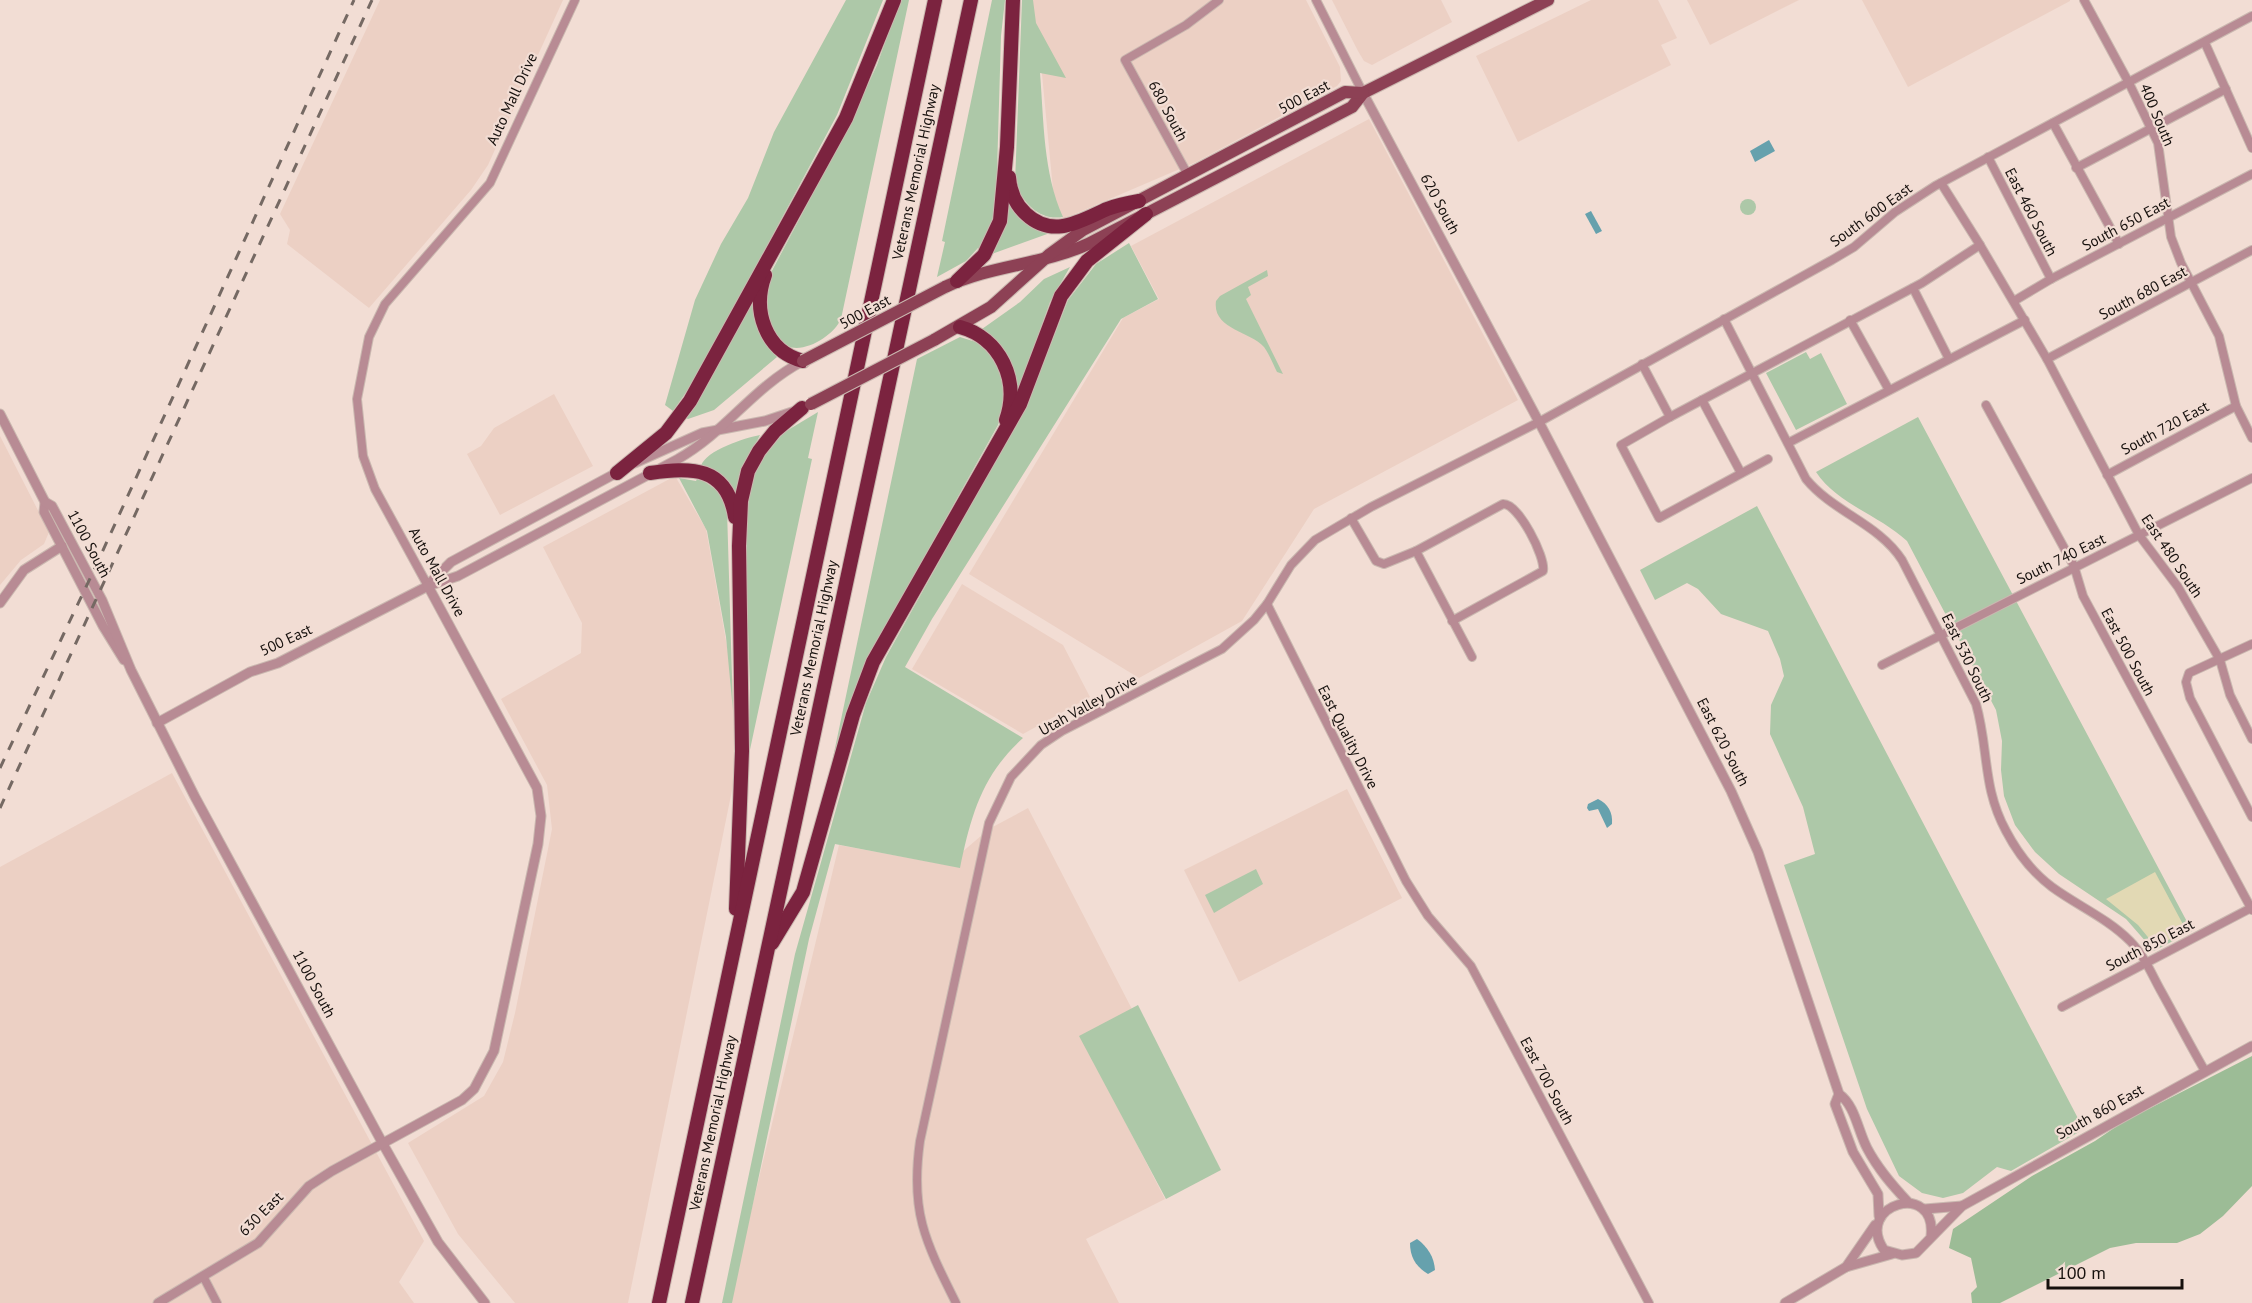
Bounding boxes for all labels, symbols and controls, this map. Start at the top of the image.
street label: Auto Mall Drive [482,50,541,148]
street label: 500 East [1275,75,1333,118]
street label: 680 South [1145,77,1192,144]
street label: 400 South [2136,81,2179,149]
street label: Veterans Memorial Highway [887,82,943,263]
street label: East 460 South [2001,164,2062,259]
street label: 620 South [1417,170,1464,237]
street label: South 600 East [1826,178,1915,251]
street label: South 650 East [2079,192,2173,255]
street label: South 680 East [2096,261,2190,324]
street label: 500 East [836,290,894,333]
street label: South 720 East [2118,396,2212,459]
street label: 1100 South [64,507,115,581]
street label: East 480 South [2137,510,2207,601]
street label: Auto Mall Drive [405,524,470,620]
street label: South 740 East [2013,529,2108,588]
street label: Veterans Memorial Highway [785,558,841,739]
street label: East 500 South [2097,605,2160,699]
street label: East 530 South [1938,610,1997,705]
street label: 500 East [257,619,315,660]
street label: Utah Valley Drive [1035,670,1140,739]
street label: East Quality Drive [1314,682,1383,792]
street label: East 620 South [1693,694,1754,789]
street label: South 850 East [2102,914,2197,975]
street label: 1100 South [289,947,340,1021]
street label: Veterans Memorial Highway [684,1033,740,1214]
street label: East 700 South [1516,1034,1579,1128]
street label: South 860 East [2053,1080,2147,1143]
street label: 630 East [234,1187,287,1240]
scale bar [2048,1252,2182,1290]
text: 100 m [2057,1261,2106,1284]

